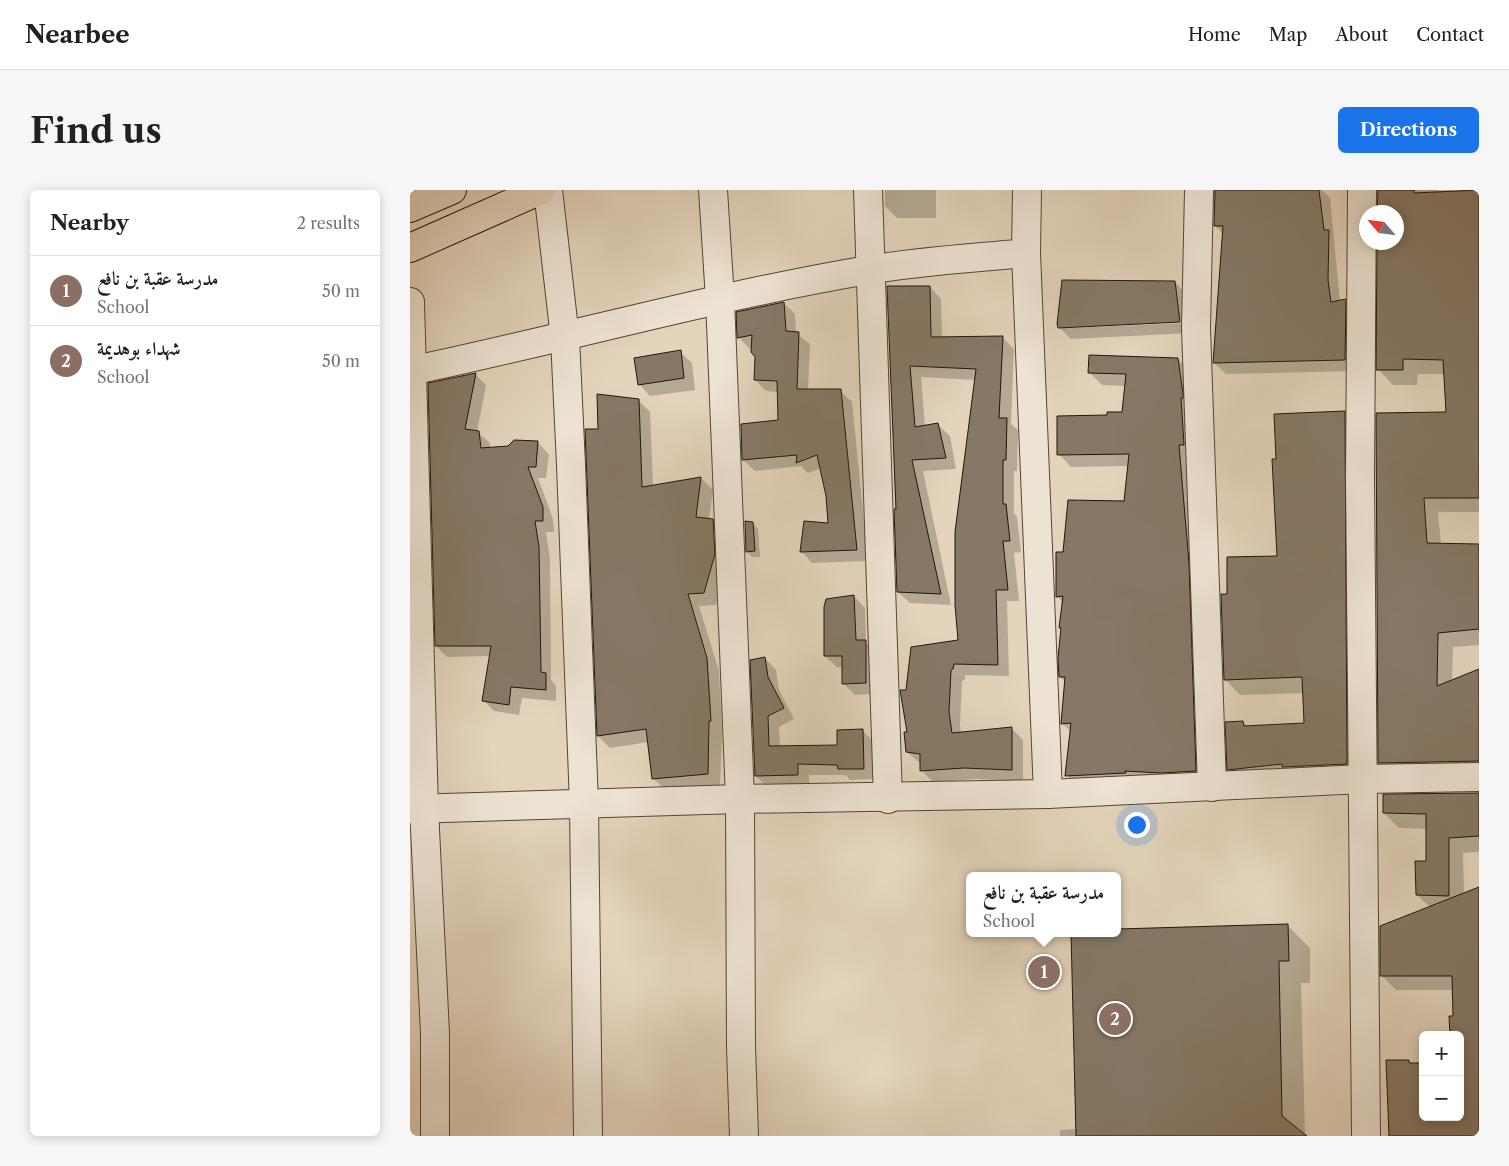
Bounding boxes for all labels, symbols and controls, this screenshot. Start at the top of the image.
text: Nearbee [25,20,130,49]
text: Home [1188,24,1241,46]
text: Map [1269,24,1307,46]
text: About [1335,24,1388,46]
text: Contact [1416,24,1484,46]
button: Directions [1338,107,1479,153]
text: Find us [30,109,162,152]
north arrow [1359,205,1404,250]
text: Nearby [50,210,129,235]
text: 2 results [297,213,360,233]
text: مدرسة عقبة بن نافع [97,267,219,290]
text: 1 [62,281,70,301]
text: 50 m [322,281,360,301]
text: School [97,297,149,317]
text: شهداء بوهديمة [97,337,181,360]
text: 2 [61,351,71,371]
text: 50 m [322,351,360,371]
text: School [97,367,149,387]
your location [1124,812,1150,838]
popup [966,872,1121,937]
text: مدرسة عقبة بن نافع [983,881,1104,904]
text: School [983,911,1035,931]
pin: 1 [1028,953,1060,991]
pin: 2 [1099,1000,1131,1038]
map controls [1419,1031,1464,1121]
button: + [1419,1031,1464,1076]
button: − [1419,1076,1464,1121]

